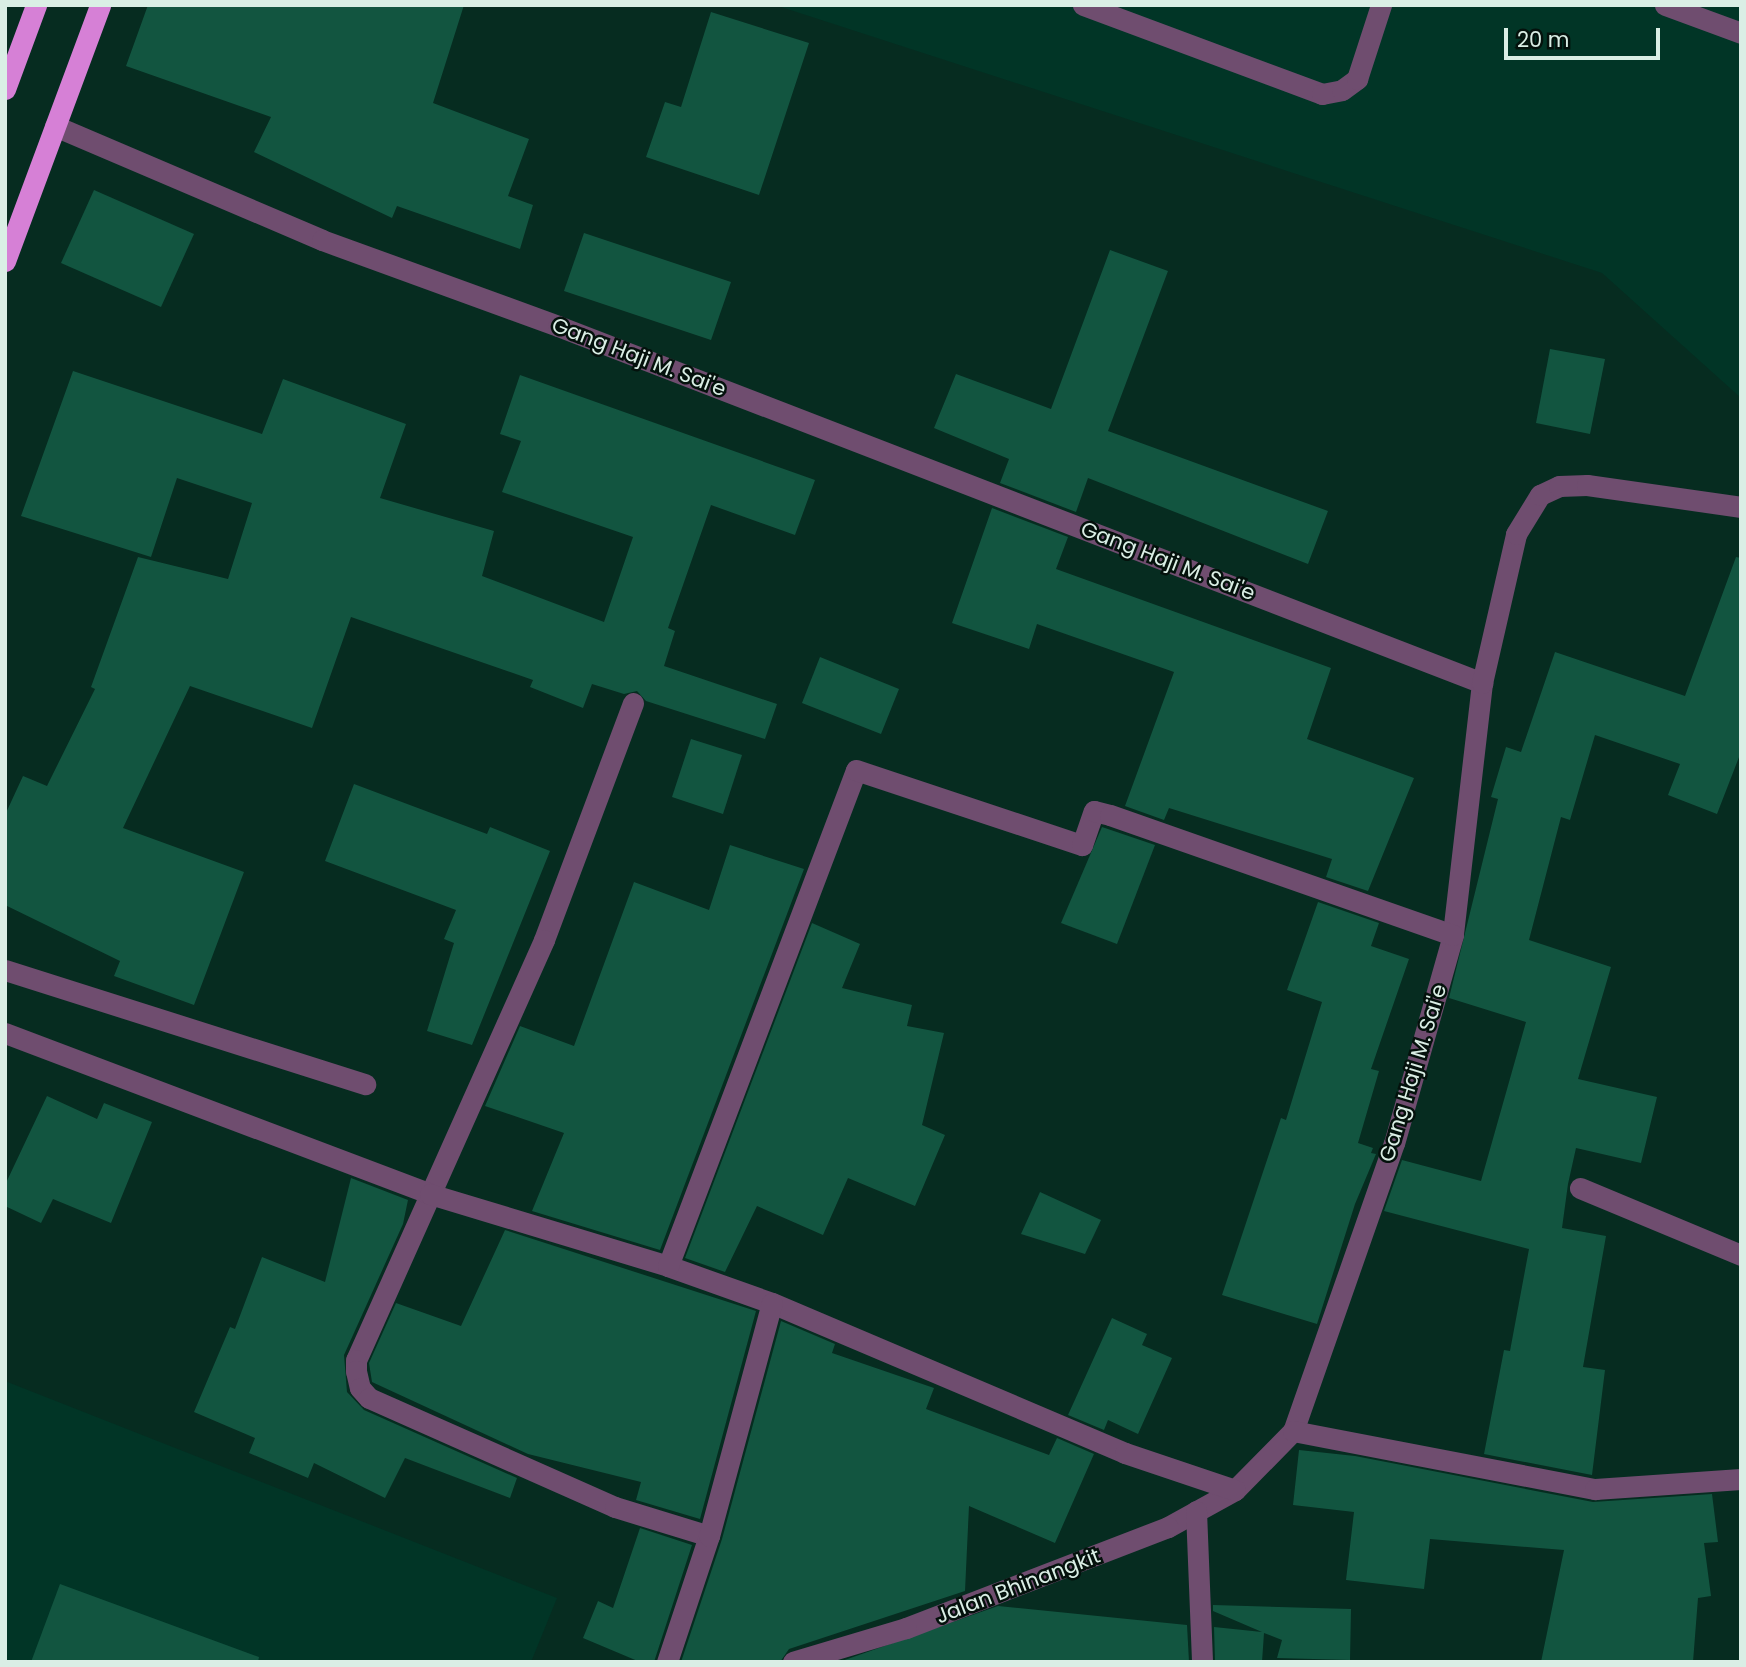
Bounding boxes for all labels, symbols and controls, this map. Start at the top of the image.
scale bar [1508,14,1664,58]
text: 20 m [1517,25,1570,54]
street label: Gang Haji M. Sai'e [548,312,730,402]
street label: Gang Haji M. Sai'e [1077,516,1259,606]
street label: Gang Haji M. Sai'e [1374,981,1452,1165]
street label: Jalan Bhinangkit [932,1543,1104,1629]

